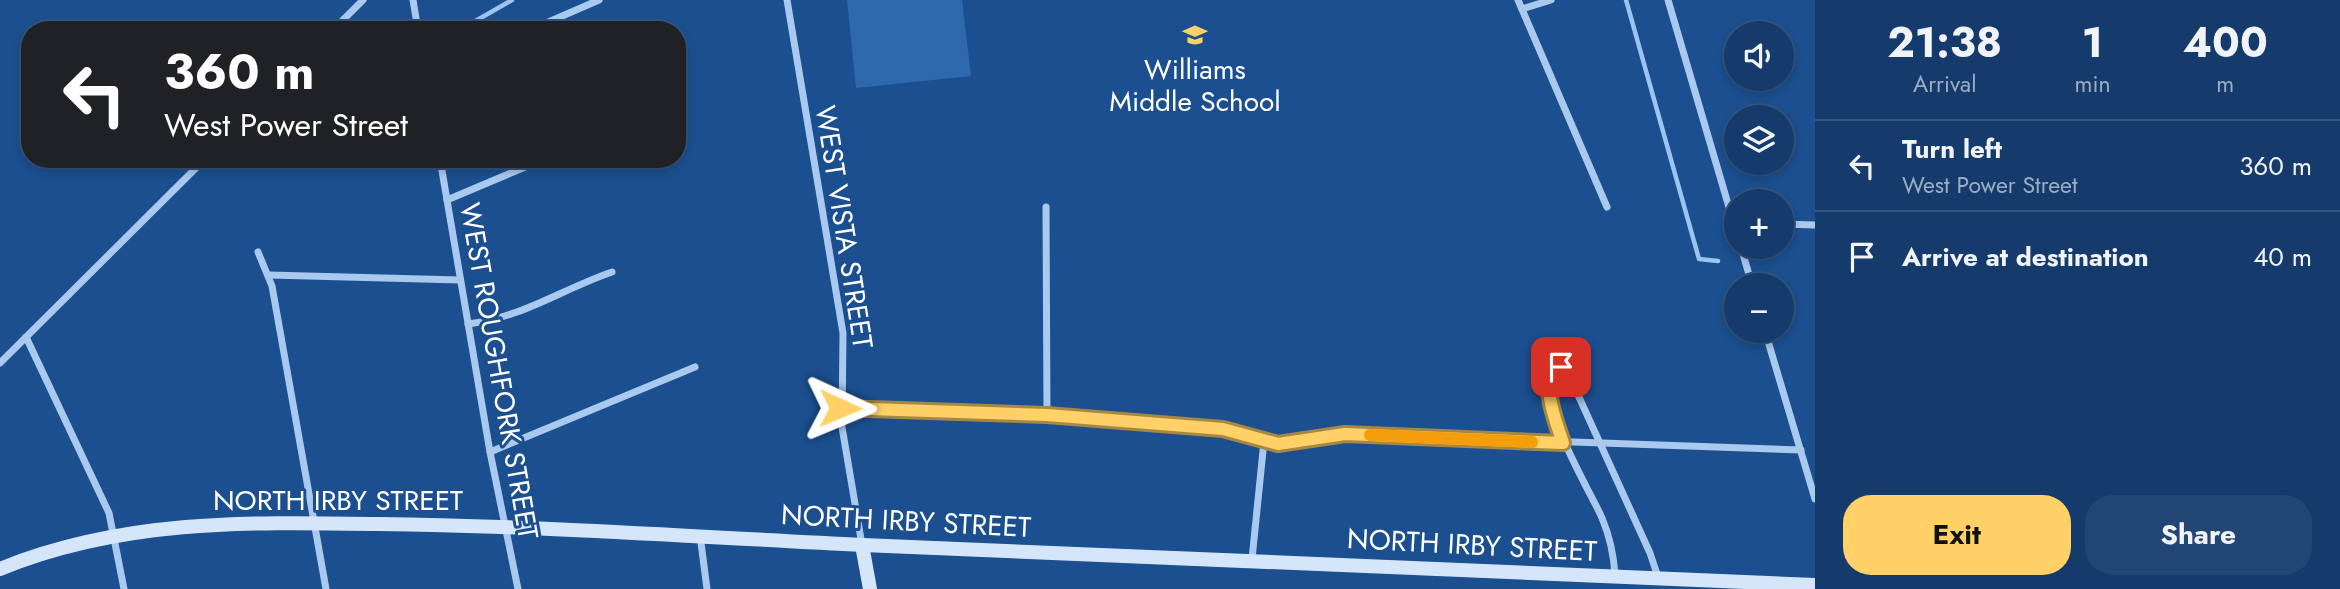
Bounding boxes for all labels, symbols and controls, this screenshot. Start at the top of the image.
text: 21:38 [1887,12,2002,73]
text: 1 [2082,12,2103,73]
text: 400 [2183,12,2268,73]
school or university icon: Williams Middle School [1181,21,1209,49]
map controls [1724,21,1794,343]
button: sound [1724,21,1794,91]
text: 360 m [164,37,315,107]
icon: left [49,49,140,140]
place label: Williams Middle School [1109,49,1281,122]
text: Arrival [1913,67,1976,101]
text: min [2074,67,2110,101]
text: m [2216,67,2234,101]
text: West Power Street [164,102,408,148]
street label: WEST VISTA STREET [805,103,883,351]
button: layers [1724,105,1794,175]
text: Turn left [1902,130,2002,168]
icon: left [1843,147,1881,185]
text: 360 m [2239,147,2312,185]
text: West Power Street [1902,168,2077,202]
button: + [1724,189,1794,259]
street label: WEST ROUGHFORK STREET [449,200,549,542]
icon: arrive [1843,238,1881,276]
text: Arrive at destination [1902,238,2149,276]
text: 40 m [2253,238,2312,276]
button: − [1724,273,1794,343]
pin [1531,337,1591,397]
icon: arrive [1542,348,1580,386]
position arrow [803,371,877,445]
street label: NORTH IRBY STREET [213,480,463,521]
street label: NORTH IRBY STREET [780,494,1032,548]
button: Exit [1843,495,2071,575]
button: Share [2085,495,2312,575]
street label: NORTH IRBY STREET [1346,518,1598,572]

